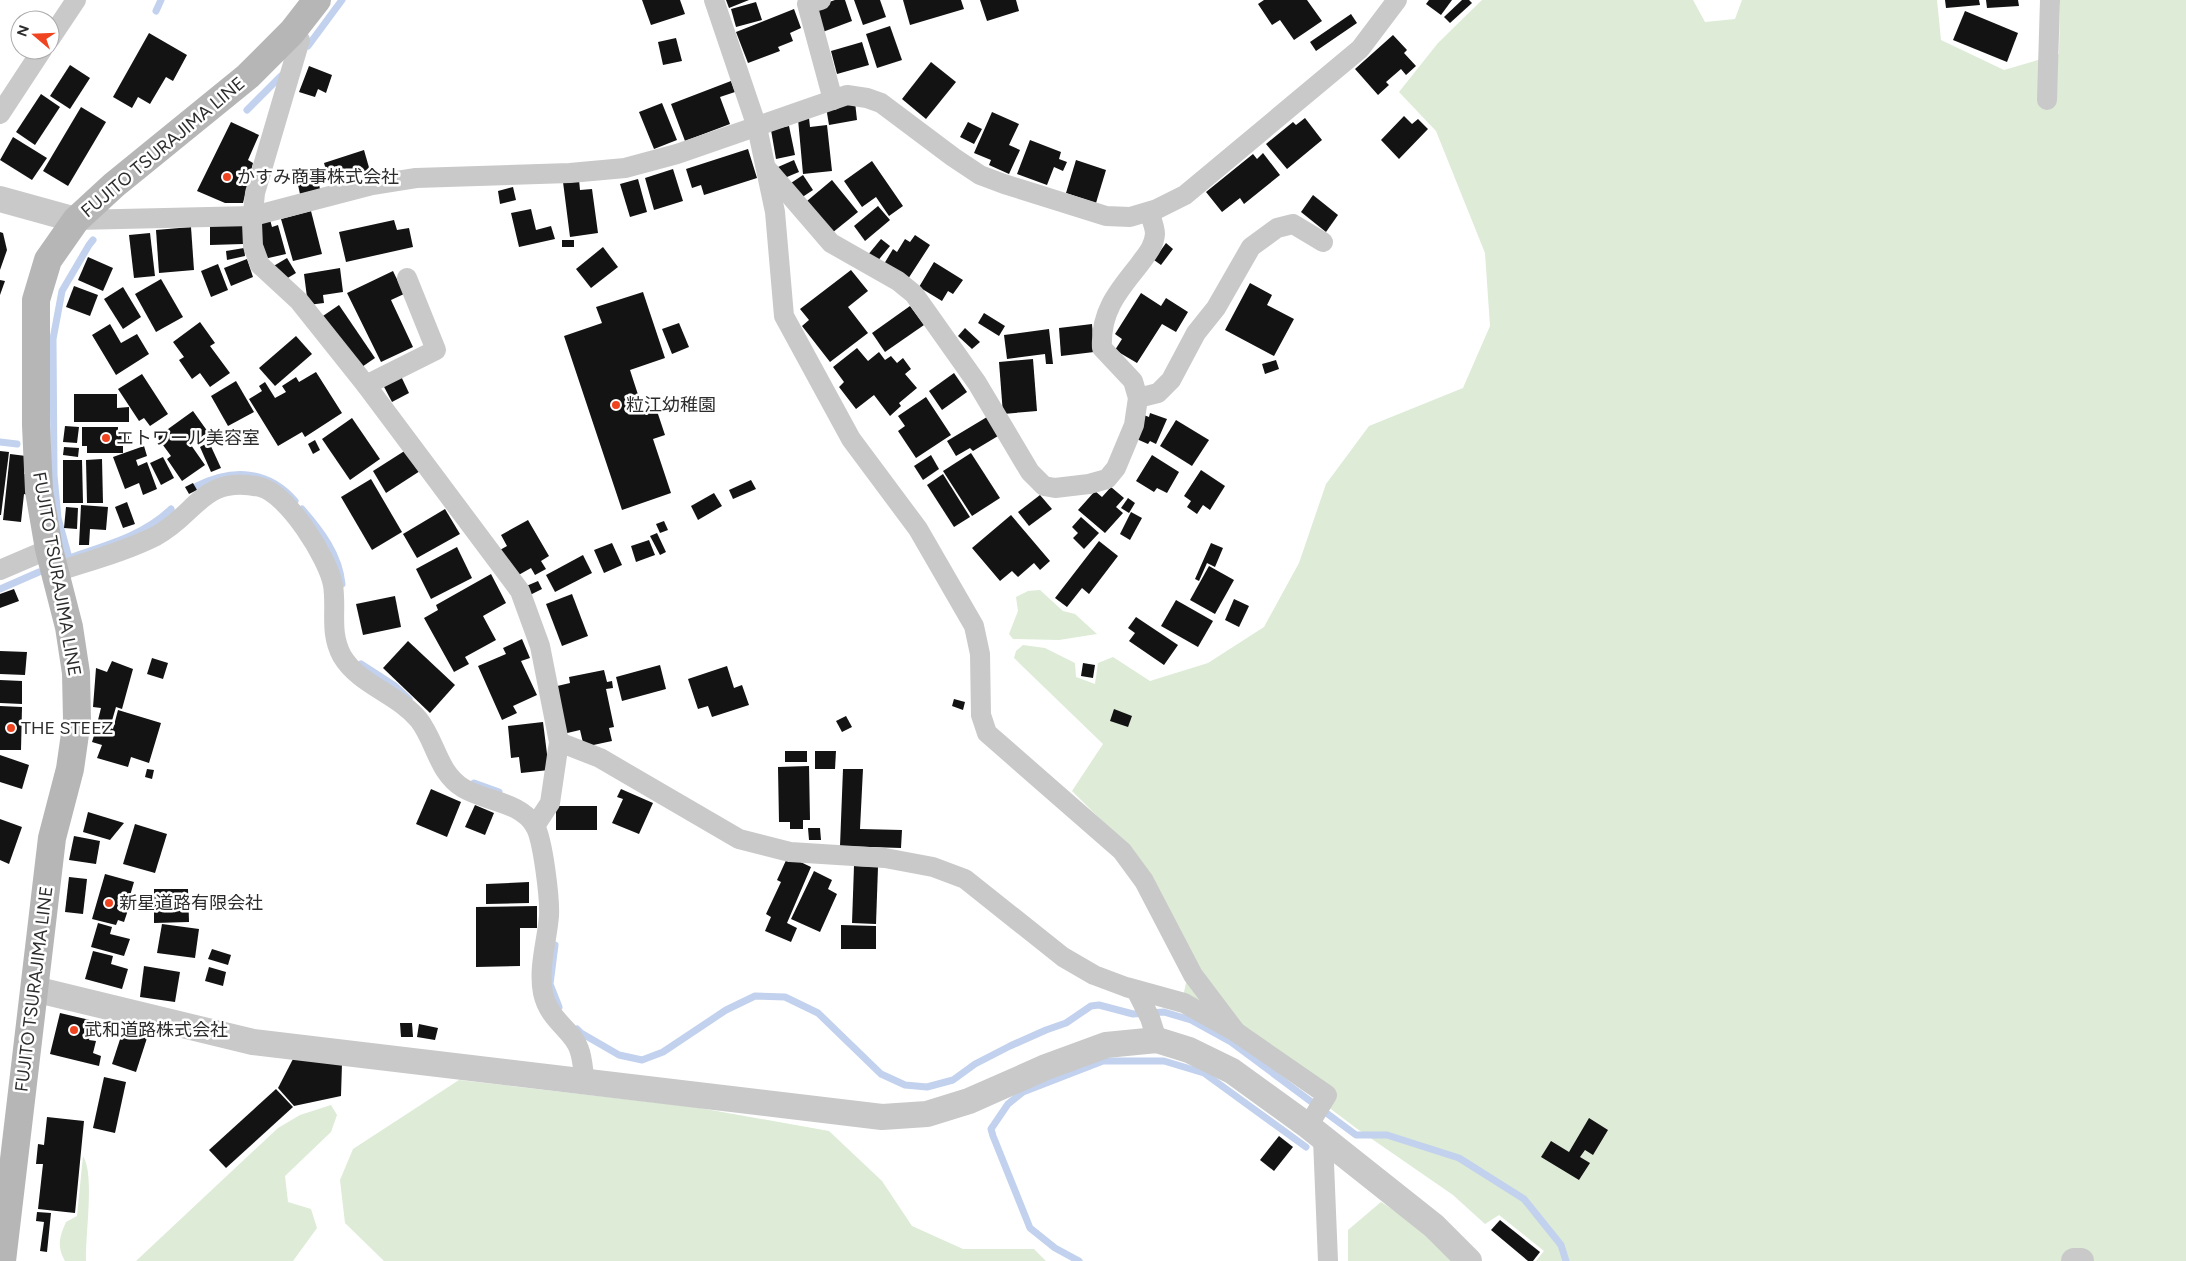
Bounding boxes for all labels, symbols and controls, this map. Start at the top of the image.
north arrow [10,10,60,60]
text: N [13,23,33,39]
street label: FUJITO TSURAJIMA LINE [77,72,249,222]
place label: かすみ商事株式会社 [237,166,399,188]
marker: かすみ商事株式会社 [221,171,233,183]
place label: 粒江幼稚園 [626,394,716,416]
marker: 粒江幼稚園 [610,399,622,411]
place label: エトワール美容室 [116,427,260,449]
marker: エトワール美容室 [100,432,112,444]
street label: FUJITO TSURAJIMA LINE [28,470,86,678]
place label: THE STEEZ [21,717,113,739]
marker: THE STEEZ [5,722,17,734]
street label: FUJITO TSURAJIMA LINE [10,885,58,1093]
place label: 新星道路有限会社 [119,892,263,914]
marker: 新星道路有限会社 [103,897,115,909]
place label: 武和道路株式会社 [84,1019,228,1041]
marker: 武和道路株式会社 [68,1024,80,1036]

